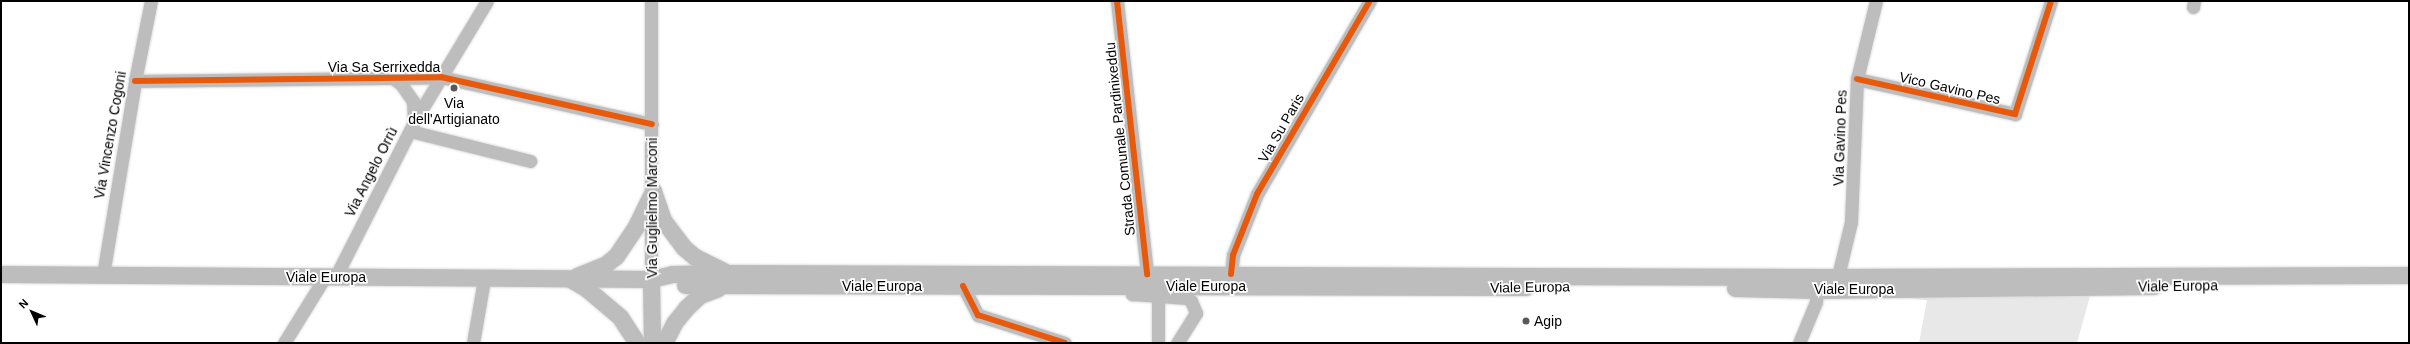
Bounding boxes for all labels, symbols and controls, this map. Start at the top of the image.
street label: Strada Comunale Pardinixeddu [1101,41,1139,237]
street label: Via Sa Serrixedda [328,59,440,75]
street label: Vico Gavino Pes [1898,68,2002,108]
street label: Via Vincenzo Cogoni [90,70,130,200]
marker: Via dell'Artigianato [449,83,459,93]
street label: Via Gavino Pes [1830,90,1850,186]
street label: Via Su Paris [1255,91,1307,165]
place label: Via dell'Artigianato [408,95,500,128]
street label: Via Angelo Orrù [341,124,401,220]
street label: Via Guglielmo Marconi [644,138,660,278]
street label: Viale Europa [286,269,366,285]
street label: Viale Europa [2138,277,2218,295]
street label: Viale Europa [842,278,922,294]
street label: Viale Europa [1166,278,1246,294]
street label: Viale Europa [1490,278,1570,296]
street label: Viale Europa [1814,281,1894,297]
north arrow [12,292,52,332]
text: N [16,297,30,311]
place label: Agip [1534,313,1562,329]
marker: Agip [1521,316,1531,326]

